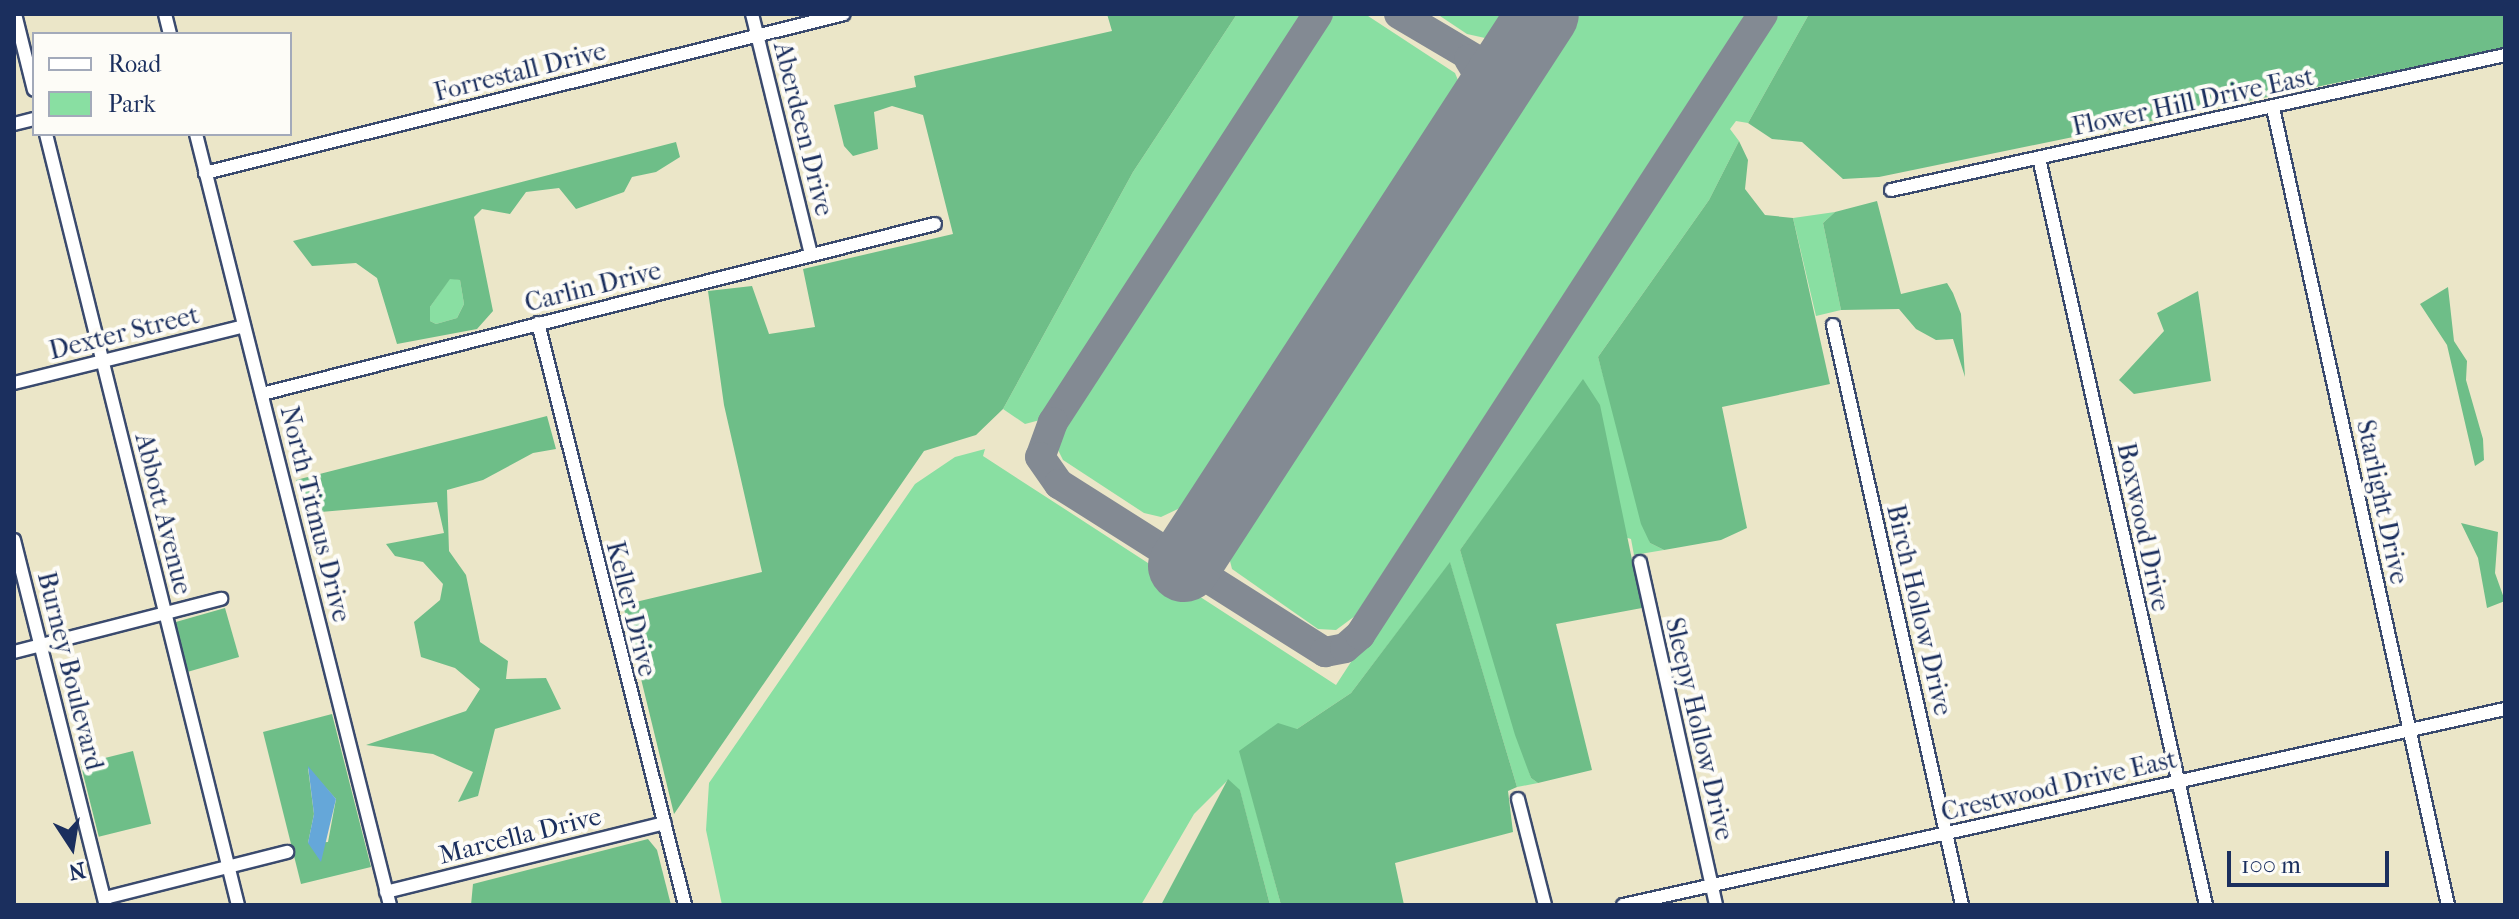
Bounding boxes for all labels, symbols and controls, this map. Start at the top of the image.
legend [32,32,292,136]
street label: Forrestall Drive [431,36,609,108]
street label: Aberdeen Drive [766,39,840,219]
text: Road [108,50,161,78]
street label: Flower Hill Drive East [2069,61,2317,143]
text: Park [108,90,156,118]
street label: Carlin Drive [522,255,664,319]
street label: Dexter Street [46,299,202,367]
street label: North Titmus Drive [273,403,357,625]
street label: Starlight Drive [2349,417,2415,587]
street label: Abbott Avenue [128,430,198,598]
street label: Boxwood Drive [2110,440,2176,614]
street label: Birch Hollow Drive [1880,501,1958,719]
street label: Keller Drive [599,538,663,680]
street label: Burney Boulevard [30,569,110,773]
street label: Sleepy Hollow Drive [1658,615,1740,843]
street label: Crestwood Drive East [1938,744,2180,828]
street label: Marcella Drive [435,801,605,871]
north arrow [32,807,112,887]
scale bar [2231,835,2393,885]
text: 100 m [2241,851,2301,879]
text: N [66,856,88,885]

